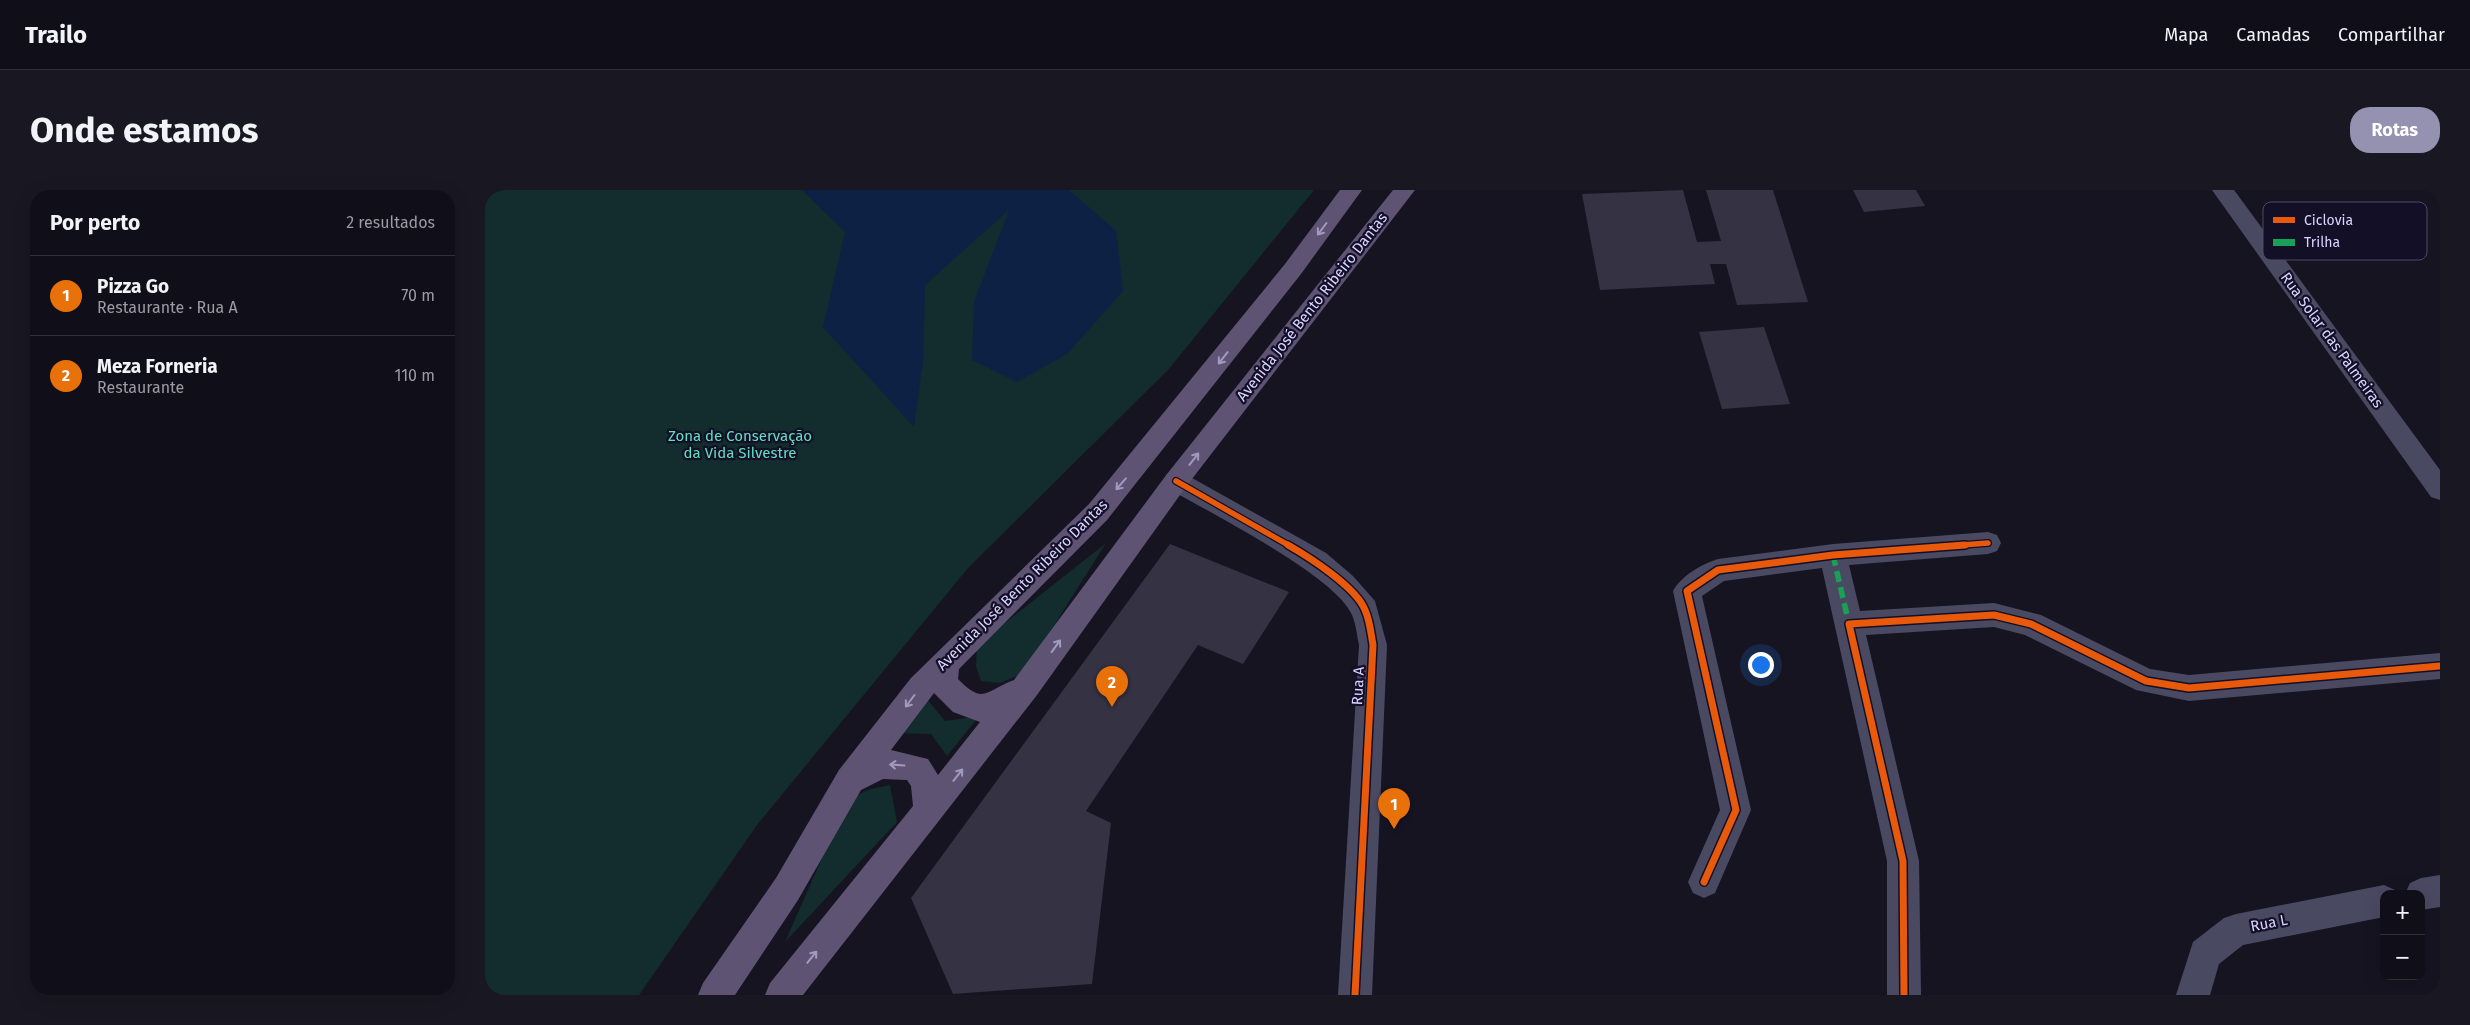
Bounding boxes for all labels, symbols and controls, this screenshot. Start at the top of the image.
text: Trailo [25,21,87,49]
text: Mapa [2164,24,2208,46]
text: Camadas [2236,24,2310,46]
text: Compartilhar [2338,24,2445,46]
button: Rotas [2350,107,2440,153]
text: Onde estamos [30,109,258,151]
legend [2263,202,2427,260]
street label: Avenida José Bento Ribeiro Dantas [1233,209,1391,405]
text: Por perto [50,210,140,236]
text: Ciclovia [2304,212,2353,229]
text: 2 resultados [346,213,435,232]
one-way arrow [1317,222,1328,235]
text: Trilha [2304,234,2340,251]
street label: Rua Solar das Palmeiras [2277,269,2387,411]
text: Pizza Go [97,275,169,298]
text: 1 [62,286,70,305]
text: 70 m [401,286,435,305]
text: Restaurante · Rua A [97,298,238,317]
one-way arrow [1217,351,1228,364]
text: Meza Forneria [97,355,218,378]
text: 2 [62,366,70,385]
text: 110 m [394,366,435,385]
text: Restaurante [97,378,184,397]
park label: Zona de Conservação da Vida Silvestre [668,427,812,462]
one-way arrow [1188,453,1199,466]
one-way arrow [1115,478,1127,491]
street label: Avenida José Bento Ribeiro Dantas [933,496,1111,674]
one-way arrow [1051,639,1061,653]
your location [1748,652,1774,678]
pin: 2 [1096,666,1128,707]
street label: Rua A [1348,666,1368,706]
one-way arrow [905,694,916,707]
one-way arrow [890,760,906,770]
one-way arrow [952,769,963,782]
pin: 1 [1378,788,1410,829]
map controls [2380,890,2425,980]
button: + [2380,890,2425,935]
street label: Rua L [2249,910,2290,935]
button: − [2380,935,2425,980]
one-way arrow [807,951,818,964]

